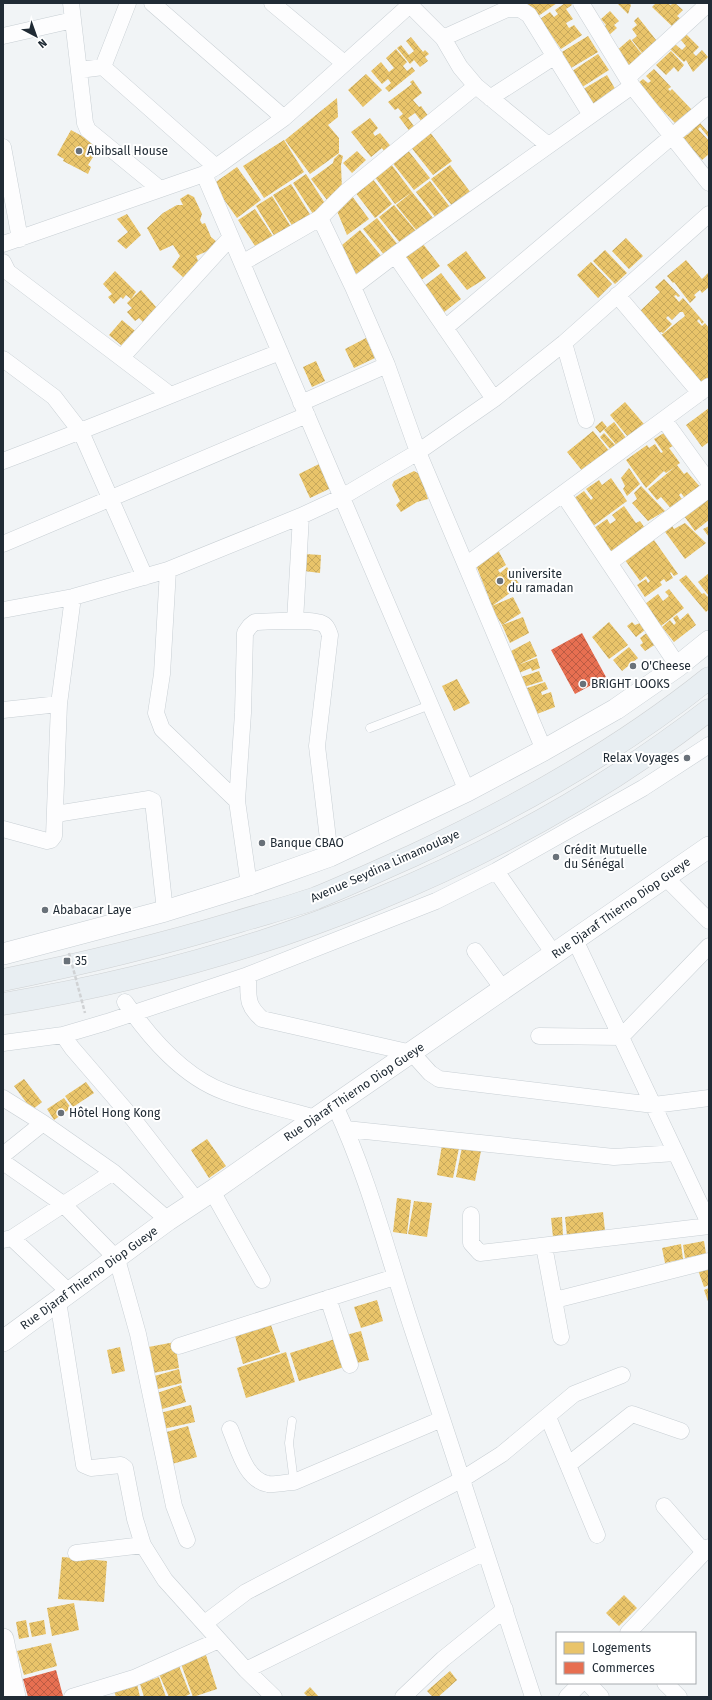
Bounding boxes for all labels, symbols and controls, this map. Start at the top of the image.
north arrow [16,16,56,56]
text: N [35,36,49,50]
place label: Abibsall House [87,144,168,158]
marker: Abibsall House [74,146,84,156]
place label: universite du ramadan [508,567,574,595]
marker: universite du ramadan [495,576,505,586]
place label: O'Cheese [641,659,691,673]
marker: O'Cheese [628,661,638,671]
place label: BRIGHT LOOKS [591,677,670,691]
marker: BRIGHT LOOKS [578,679,588,689]
place label: Relax Voyages [603,751,679,765]
marker: Relax Voyages [682,753,692,763]
street label: Avenue Seydina Limamoulaye [308,827,462,905]
place label: Banque CBAO [270,836,344,850]
marker: Banque CBAO [257,838,267,848]
place label: Crédit Mutuelle du Sénégal [564,843,647,871]
marker: Crédit Mutuelle du Sénégal [551,852,561,862]
street label: Rue Djaraf Thierno Diop Gueye [549,855,693,961]
place label: Ababacar Laye [53,903,132,917]
marker: Ababacar Laye [40,905,50,915]
place label: 35 [75,954,87,968]
marker: 35 [62,956,72,966]
street label: Rue Djaraf Thierno Diop Gueye [281,1040,427,1144]
place label: Hôtel Hong Kong [69,1106,161,1120]
marker: Hôtel Hong Kong [56,1108,66,1118]
street label: Rue Djaraf Thierno Diop Gueye [18,1223,160,1333]
legend [556,1632,696,1684]
text: Logements [592,1641,651,1655]
text: Commerces [592,1661,655,1675]

